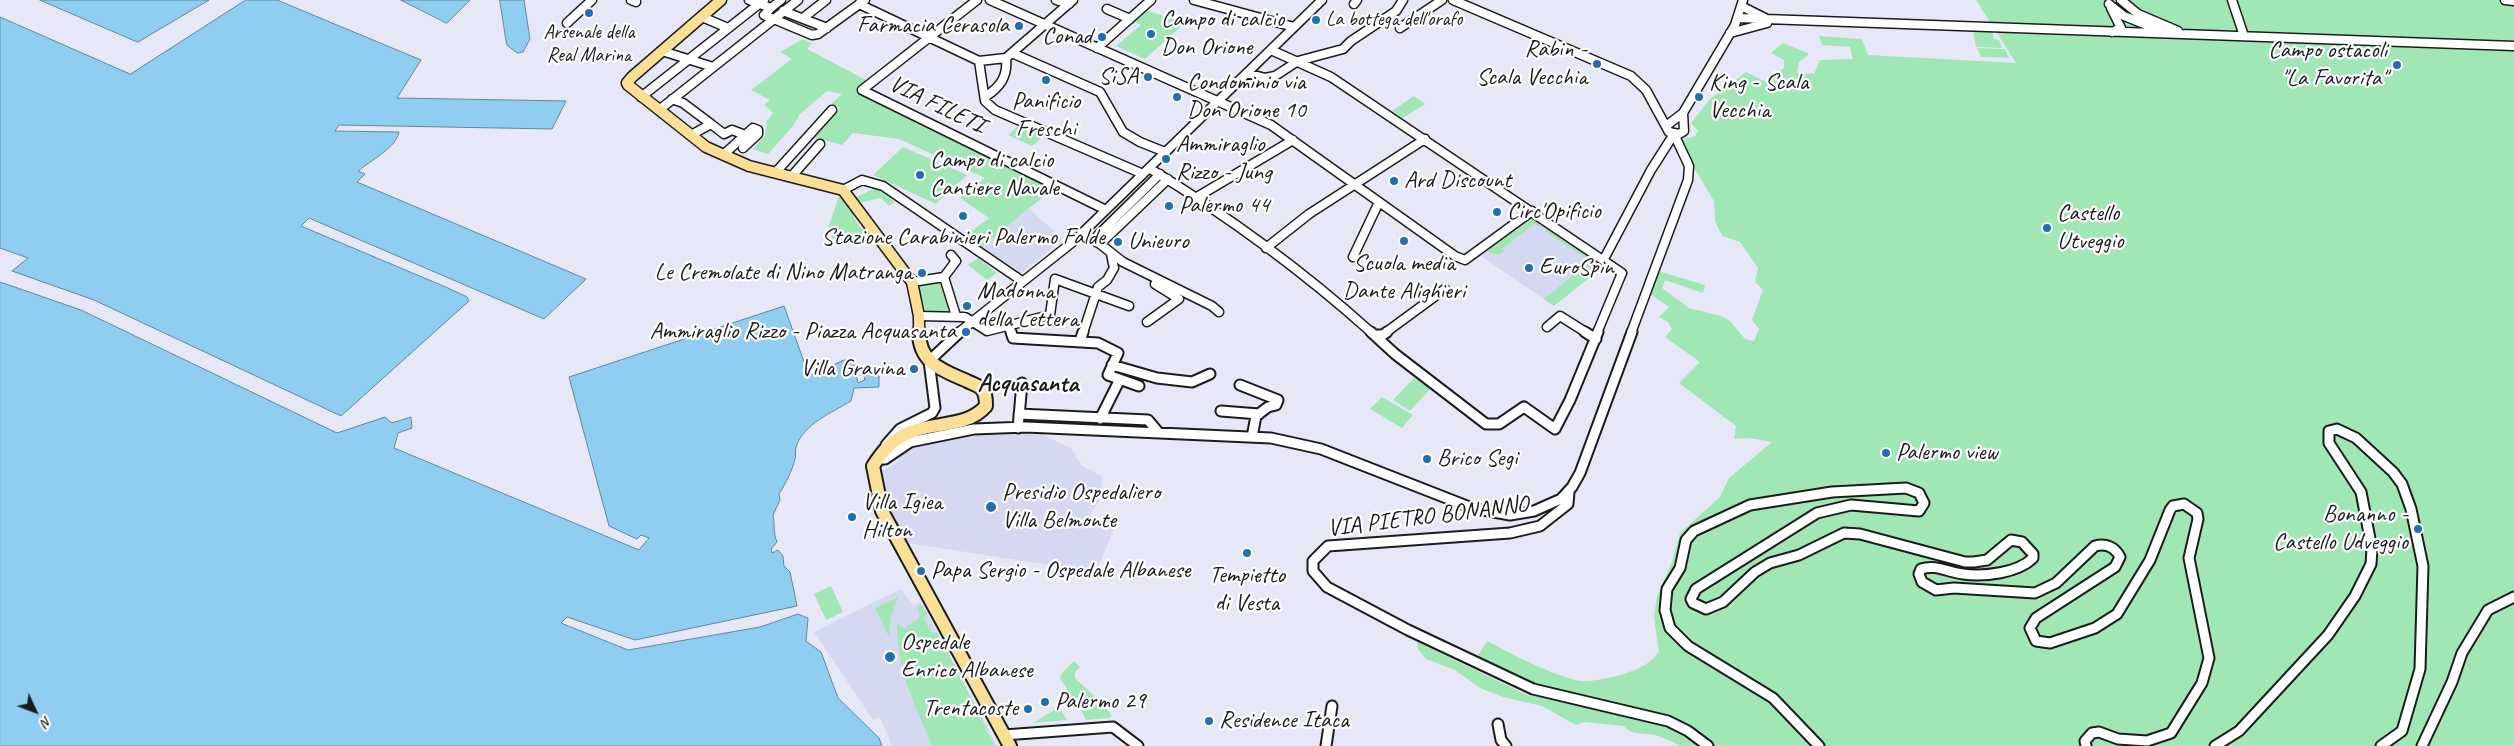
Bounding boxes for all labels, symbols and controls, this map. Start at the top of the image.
place label: Campo di calcio Don Orione [1161,6,1284,62]
marker: Arsenale della Real Marina [583,7,595,19]
place label: La bottega dell'orafo [1326,8,1462,32]
place label: Farmacia Cerasola [857,12,1009,40]
marker: La bottega dell'orafo [1310,14,1322,26]
marker: Farmacia Cerasola [1013,20,1025,32]
place label: Arsenale della Real Marina [543,21,635,68]
place label: Conad [1042,23,1092,51]
marker: Campo di calcio Don Orione [1145,28,1157,40]
marker: Conad [1096,31,1108,43]
place label: Rabin - Scala Vecchia [1476,36,1587,92]
place label: Campo ostacoli "La Favorita" [2268,37,2387,93]
marker: Rabin - Scala Vecchia [1591,58,1603,70]
marker: Campo ostacoli "La Favorita" [2391,59,2403,71]
place label: SiSA [1098,63,1138,91]
place label: Condominio via Don Orione 10 [1187,69,1306,125]
place label: King - Scala Vecchia [1709,69,1808,125]
street label: VIA FILETI [885,70,989,140]
marker: SiSA [1142,71,1154,83]
marker: Panificio Freschi [1040,74,1052,86]
place label: Panificio Freschi [1012,88,1080,144]
marker: Condominio via Don Orione 10 [1171,91,1183,103]
marker: King - Scala Vecchia [1693,91,1705,103]
place label: Ammiraglio Rizzo - Jung [1176,131,1271,187]
place label: Campo di calcio Cantiere Navale [930,147,1059,203]
marker: Ammiraglio Rizzo - Jung [1160,153,1172,165]
place label: Ard Discount [1404,167,1511,195]
marker: Campo di calcio Cantiere Navale [914,169,926,181]
marker: Ard Discount [1388,175,1400,187]
place label: Palermo 44 [1179,192,1269,220]
place label: Circ'Opificio [1507,198,1601,226]
marker: Palermo 44 [1163,200,1175,212]
place label: Castello Utveggio [2057,200,2123,256]
marker: Circ'Opificio [1491,206,1503,218]
marker: Stazione Carabinieri Palermo Falde [957,210,969,222]
marker: Castello Utveggio [2041,222,2053,234]
place label: Stazione Carabinieri Palermo Falde [821,224,1105,252]
place label: Unieuro [1128,228,1189,256]
marker: Scuola media Dante Alighieri [1398,235,1410,247]
marker: Unieuro [1112,236,1124,248]
place label: Scuola media Dante Alighieri [1343,250,1465,306]
place label: EuroSpin [1539,254,1614,282]
place label: Le Cremolate di Nino Matranga [655,259,912,287]
marker: EuroSpin [1523,262,1535,274]
marker: Le Cremolate di Nino Matranga [916,267,928,279]
place label: Madonna della Lettera [977,278,1078,334]
marker: Madonna della Lettera [961,300,973,312]
place label: Ammiraglio Rizzo - Piazza Acquasanta [650,318,956,346]
marker: Ammiraglio Rizzo - Piazza Acquasanta [960,326,972,338]
place label: Villa Gravina [800,355,904,383]
marker: Villa Gravina [908,363,920,375]
district label: Acquasanta [978,369,1078,399]
place label: Palermo view [1896,439,1998,467]
place label: Brico Segi [1437,445,1517,473]
marker: Palermo view [1880,447,1892,459]
marker: Brico Segi [1421,453,1433,465]
place label: Presidio Ospedaliero Villa Belmonte [1002,479,1160,535]
place label: Villa Igiea Hilton [862,489,942,545]
street label: VIA PIETRO BONANNO [1326,490,1530,544]
marker: Presidio Ospedaliero Villa Belmonte [984,500,998,514]
place label: Bonanno - Castello Udveggio [2273,501,2408,557]
marker: Villa Igiea Hilton [846,511,858,523]
marker: Bonanno - Castello Udveggio [2412,523,2424,535]
marker: Tempietto di Vesta [1241,547,1253,559]
place label: Papa Sergio - Ospedale Albanese [931,557,1190,585]
place label: Tempietto di Vesta [1209,562,1285,618]
marker: Papa Sergio - Ospedale Albanese [915,565,927,577]
place label: Ospedale Enrico Albanese [901,629,1032,685]
marker: Ospedale Enrico Albanese [883,650,897,664]
north arrow [10,686,60,736]
place label: Palermo 29 [1055,688,1145,716]
place label: Trentacoste [923,695,1018,723]
marker: Palermo 29 [1039,696,1051,708]
marker: Trentacoste [1022,703,1034,715]
place label: Residence Itaca [1219,707,1349,735]
text: N [37,713,56,731]
marker: Residence Itaca [1203,715,1215,727]

